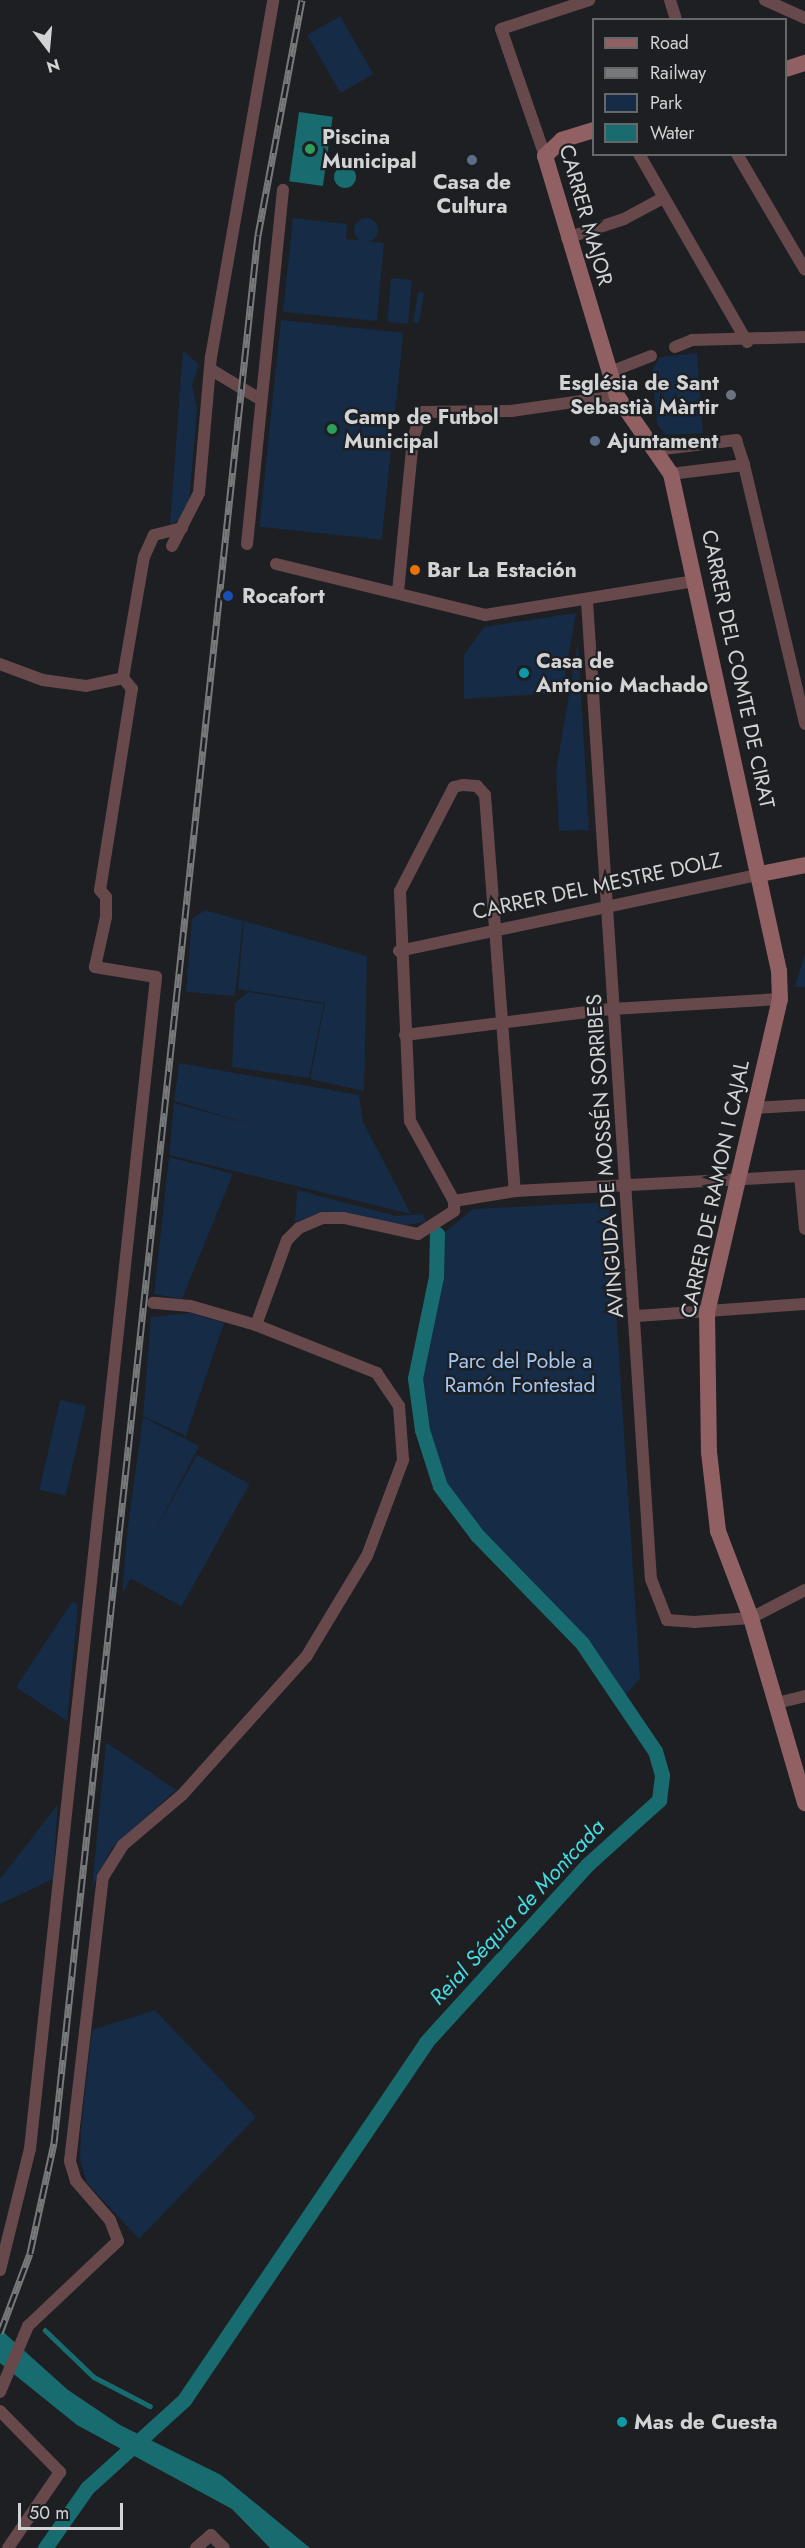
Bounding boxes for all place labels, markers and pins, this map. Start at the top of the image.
place label: Piscina Municipal [322,124,417,174]
marker: Piscina Municipal [303,142,317,156]
marker: Casa de Cultura [465,153,479,167]
place label: Casa de Cultura [433,169,511,219]
place label: Església de Sant Sebastià Màrtir [559,370,719,420]
marker: Església de Sant Sebastià Màrtir [724,388,738,402]
place label: Camp de Futbol Municipal [344,404,499,454]
marker: Camp de Futbol Municipal [325,422,339,436]
place label: Ajuntament [607,428,718,454]
marker: Ajuntament [588,434,602,448]
place label: Bar La Estación [427,557,577,583]
marker: Bar La Estación [408,563,422,577]
place label: Rocafort [242,583,325,609]
marker: Rocafort [219,587,237,605]
place label: Casa de Antonio Machado [536,648,708,698]
marker: Casa de Antonio Machado [517,666,531,680]
place label: Mas de Cuesta [634,2409,778,2435]
marker: Mas de Cuesta [615,2415,629,2429]

